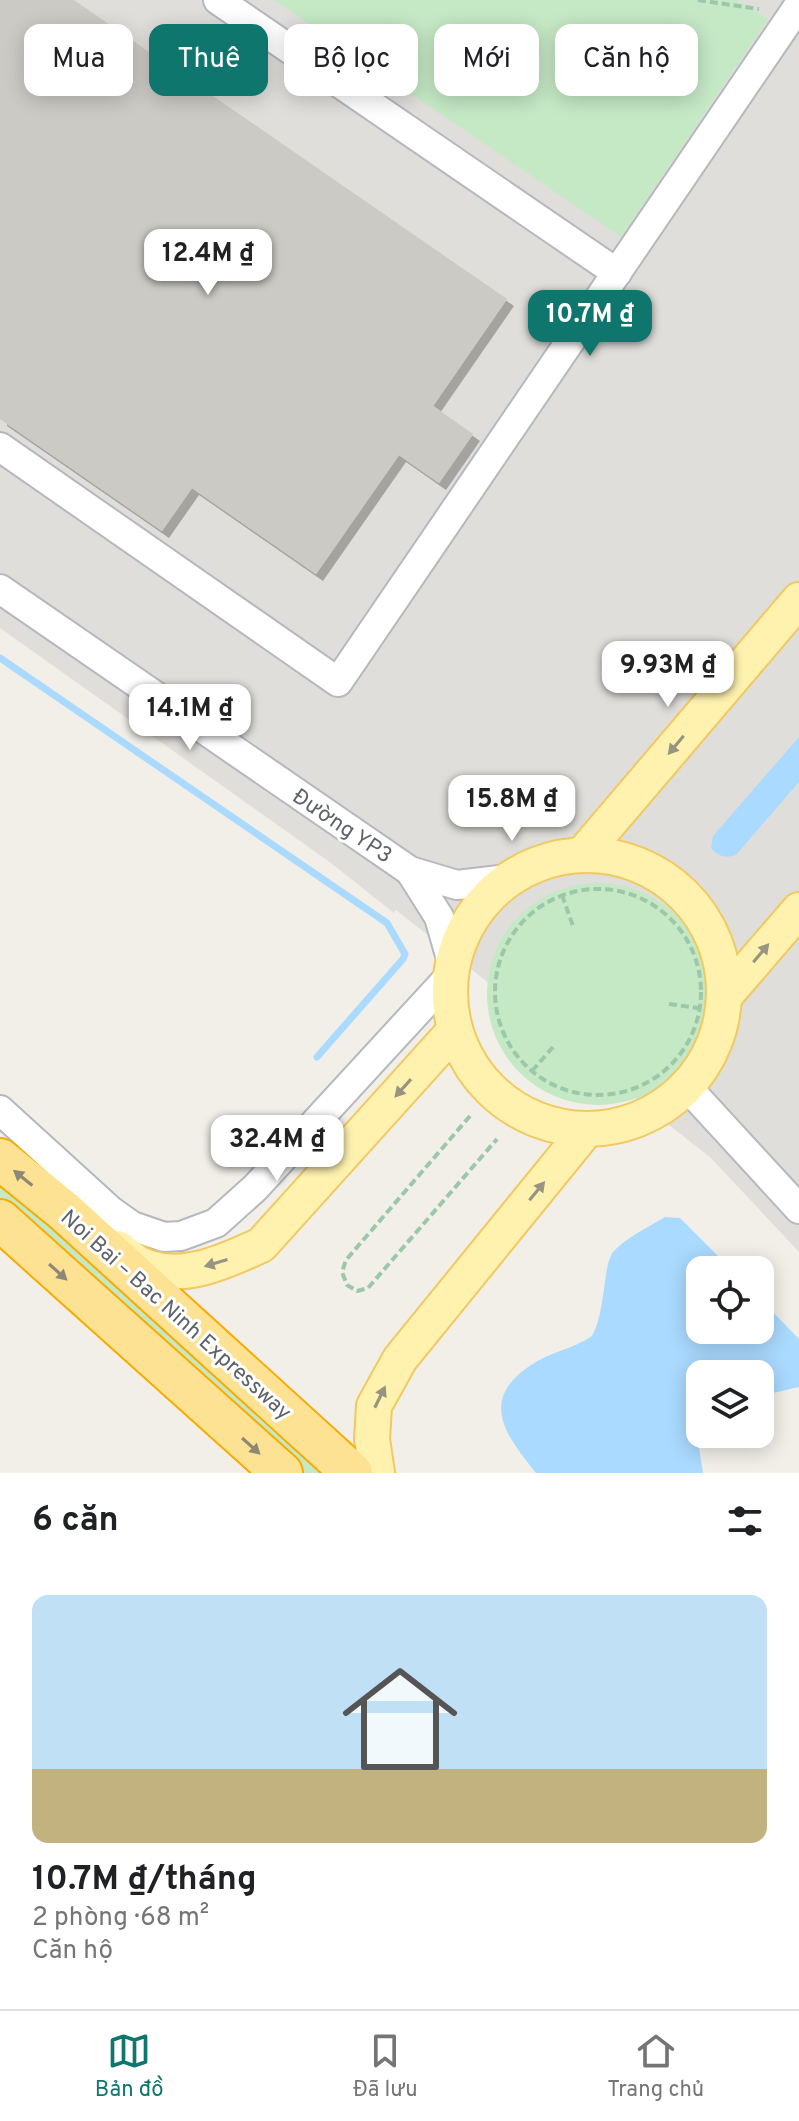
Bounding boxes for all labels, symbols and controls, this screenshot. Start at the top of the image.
chip: Mua [24,24,133,96]
chip: Thuê [149,24,268,96]
chip: Bộ lọc [284,24,418,96]
chip: Mới [434,24,539,96]
chip: Căn hộ [555,24,698,96]
pin: 12.4M ₫ [134,229,282,297]
text: 12.4M ₫ [162,238,254,271]
pin: 10.7M ₫ [516,290,664,358]
text: 10.7M ₫ [546,299,634,332]
pin: 9.93M ₫ [594,641,742,709]
text: 9.93M ₫ [620,650,716,683]
pin: 14.1M ₫ [116,684,264,752]
text: 14.1M ₫ [147,693,233,726]
one-way arrow [667,735,685,754]
pin: 15.8M ₫ [438,775,586,843]
street label: Đường YP3 [287,784,397,870]
text: 15.8M ₫ [466,784,558,817]
one-way arrow [752,944,770,963]
one-way arrow [394,1079,412,1098]
pin: 32.4M ₫ [203,1115,351,1183]
text: 32.4M ₫ [229,1124,325,1157]
one-way arrow [13,1170,33,1187]
one-way arrow [528,1181,545,1201]
street label: Noi Bai – Bac Ninh Expressway [54,1205,296,1427]
map controls [686,1256,774,1448]
button: locate [686,1256,774,1344]
one-way arrow [204,1257,228,1270]
one-way arrow [48,1262,67,1280]
button: layers [686,1360,774,1448]
one-way arrow [373,1385,387,1408]
one-way arrow [242,1436,261,1454]
icon: filters [723,1499,767,1543]
text: 6 căn [32,1500,119,1543]
icon: home [328,1647,472,1791]
text: 10.7M ₫/tháng [32,1859,257,1902]
text: 2 phòng · 68 m² [32,1902,209,1935]
text: Căn hộ [32,1935,113,1968]
tab: Bản đồ [95,2029,163,2104]
tab: Đã lưu [353,2029,418,2104]
tab: Trang chủ [607,2029,704,2104]

